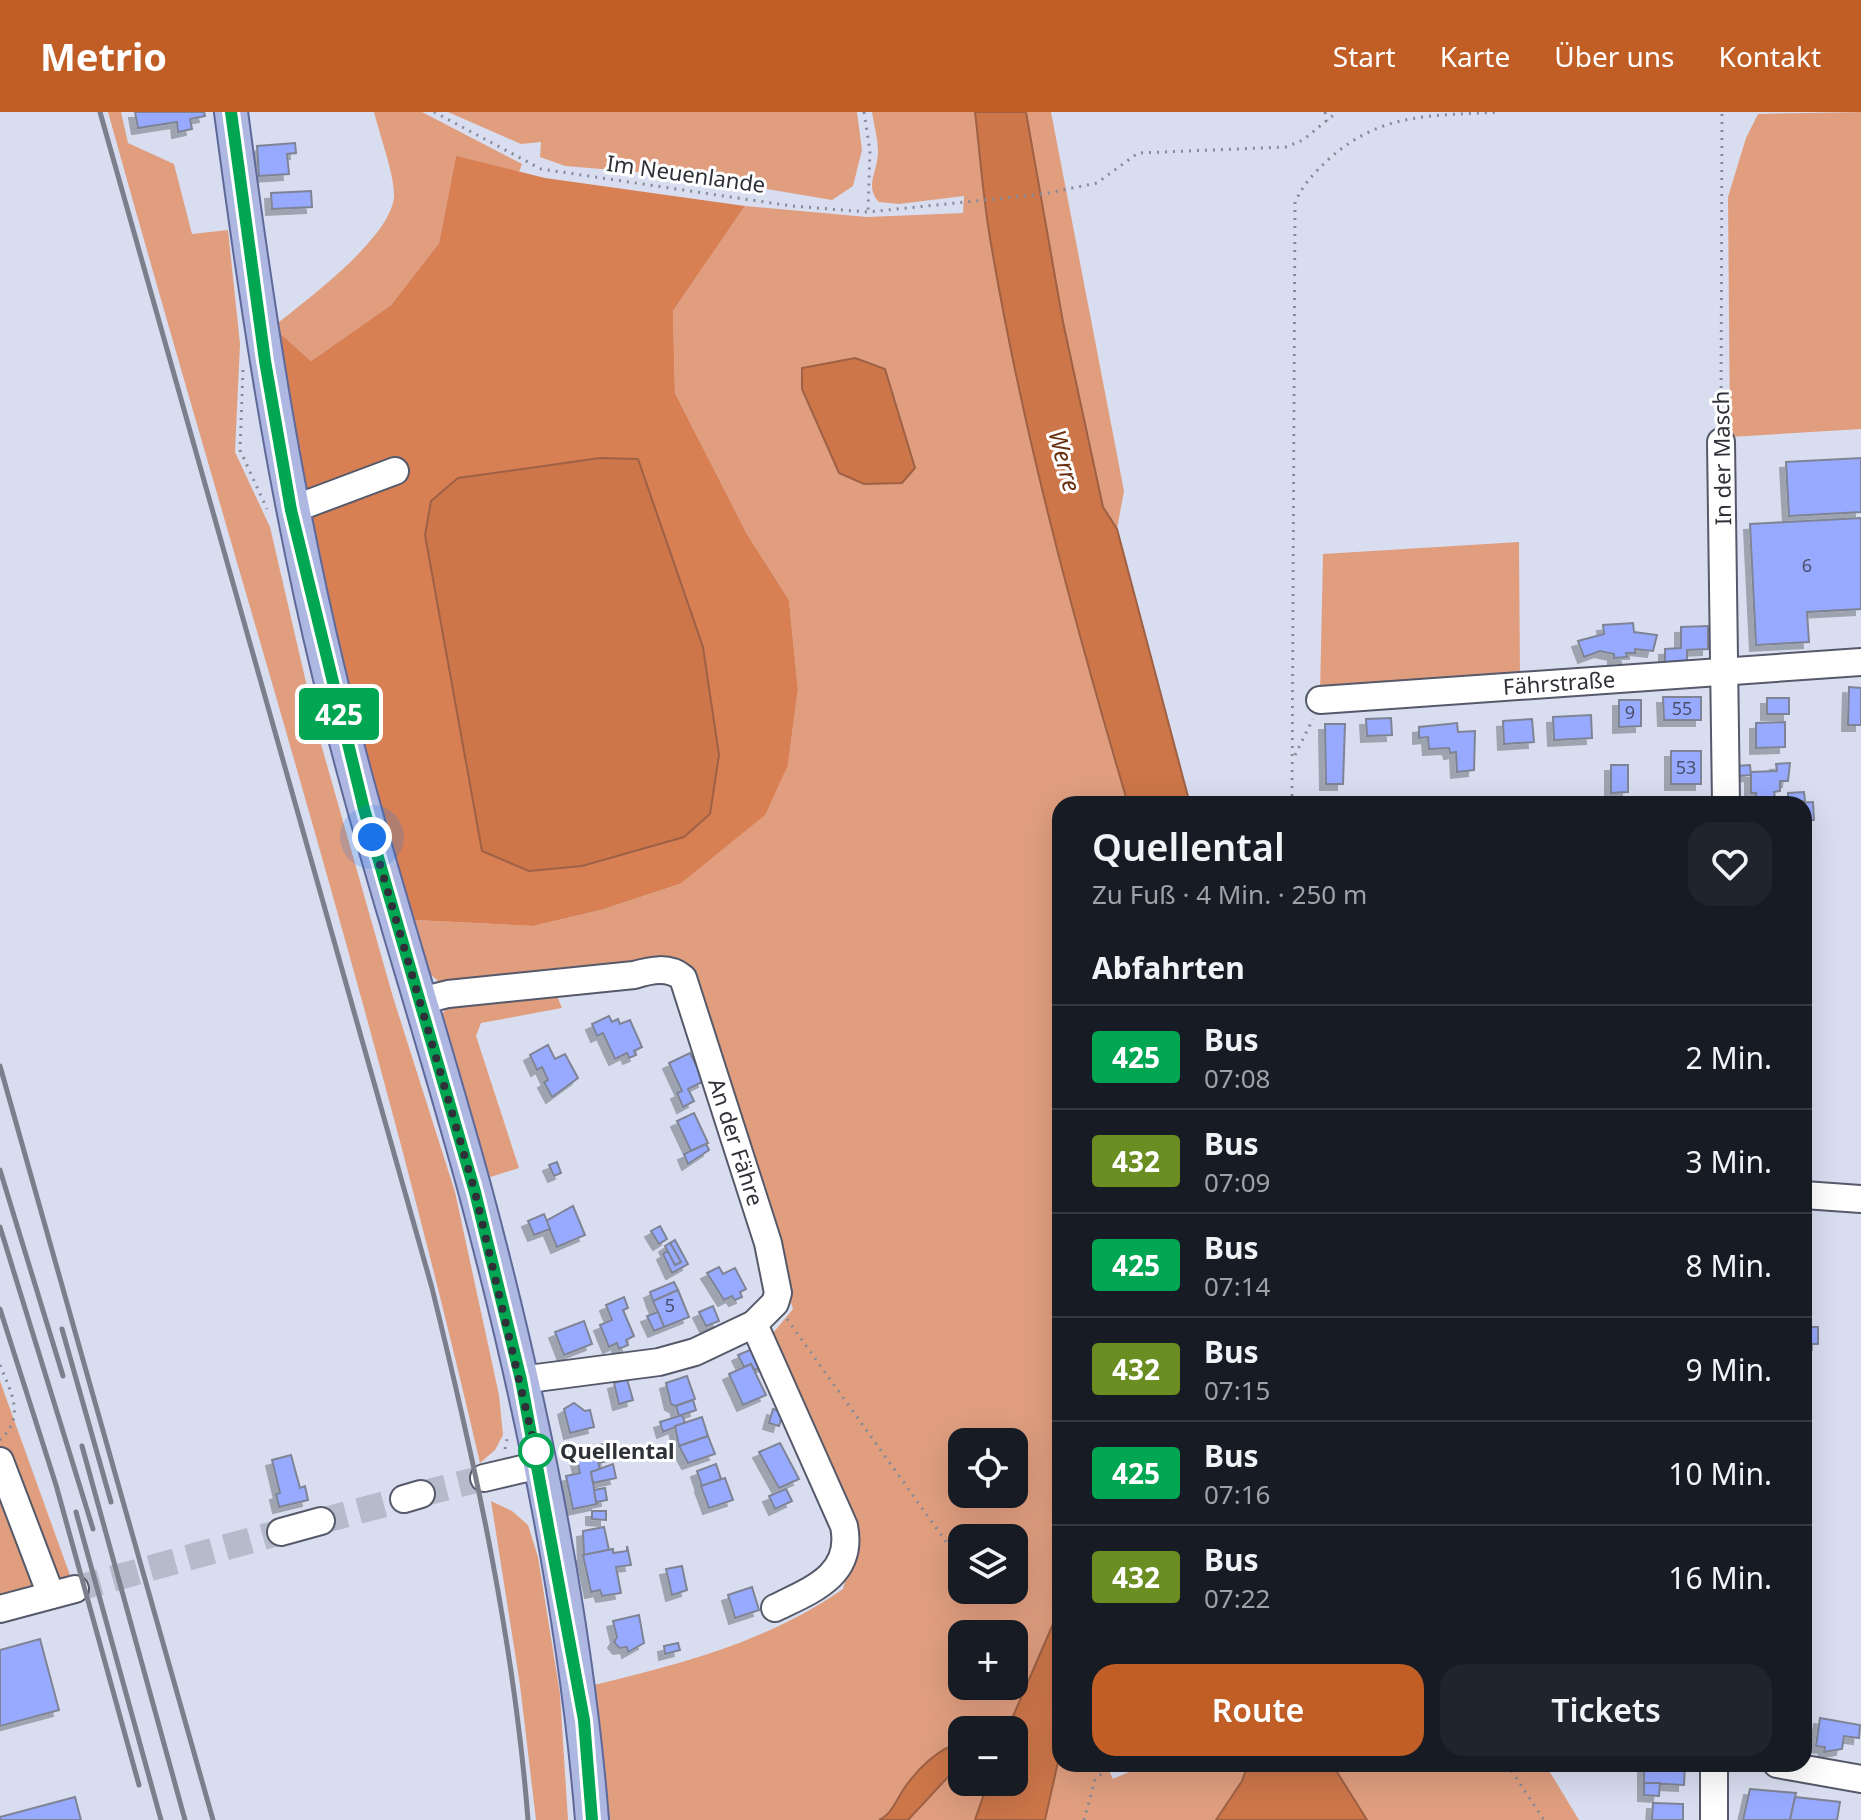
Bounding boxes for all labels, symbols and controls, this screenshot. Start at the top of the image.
text: Metrio [40,30,167,82]
text: Start [1333,37,1396,75]
text: Karte [1440,37,1510,75]
text: Über uns [1554,37,1675,75]
text: Kontakt [1719,37,1821,75]
street label: Im Neuenlande [605,147,767,199]
street label: In der Masch [1705,391,1737,526]
water label: Werre [1041,426,1089,495]
house number: 6 [1802,553,1812,577]
street label: Fährstraße [1502,663,1616,701]
line badge: 425 [293,688,385,740]
text: 425 [315,695,363,733]
house number: 55 [1672,696,1692,720]
house number: 9 [1625,700,1635,724]
house number: 53 [1676,755,1696,779]
your location [352,817,392,857]
text: Quellental [1092,820,1285,872]
button: heart [1688,822,1772,906]
text: Zu Fuß · 4 Min. · 250 m [1092,876,1367,912]
text: Abfahrten [1092,947,1245,988]
text: Bus [1204,1019,1259,1060]
text: 2 Min. [1686,1037,1772,1078]
text: 425 [1112,1038,1160,1076]
text: 07:08 [1204,1060,1270,1096]
street label: An der Fähre [702,1074,772,1209]
text: Bus [1204,1123,1259,1164]
text: 3 Min. [1686,1141,1772,1182]
text: 432 [1112,1142,1160,1180]
text: 07:09 [1204,1164,1270,1200]
text: Bus [1204,1227,1259,1268]
text: 8 Min. [1686,1245,1772,1286]
text: 425 [1112,1246,1160,1284]
text: 07:14 [1204,1268,1270,1304]
house number: 5 [665,1293,675,1317]
text: Bus [1204,1331,1259,1372]
text: 9 Min. [1686,1349,1772,1390]
text: 432 [1112,1350,1160,1388]
text: 07:15 [1204,1372,1270,1408]
map controls [948,1428,1028,1796]
button: locate [948,1428,1028,1508]
marker: Quellental [519,1434,553,1468]
place label: Quellental [560,1435,675,1465]
text: Bus [1204,1435,1259,1476]
text: 10 Min. [1668,1453,1772,1494]
text: 425 [1112,1454,1160,1492]
text: 07:16 [1204,1476,1270,1512]
button: layers [948,1524,1028,1604]
text: Bus [1204,1539,1259,1580]
text: 16 Min. [1668,1557,1772,1598]
text: 432 [1112,1558,1160,1596]
text: 07:22 [1204,1580,1270,1616]
button: + [948,1620,1028,1700]
button: Route [1092,1664,1424,1756]
button: Tickets [1440,1664,1772,1756]
button: − [948,1716,1028,1796]

